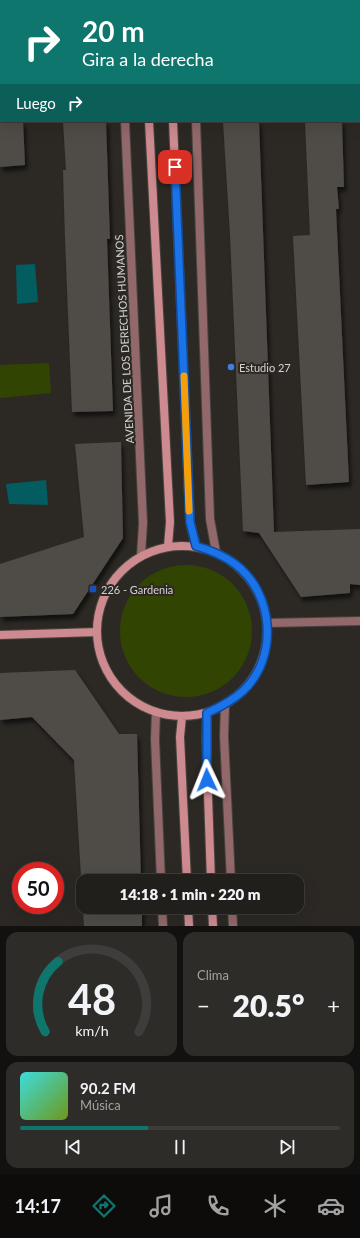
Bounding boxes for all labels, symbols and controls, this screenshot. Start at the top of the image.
text: 20 m [82,14,145,48]
icon: right [16,16,68,68]
text: Gira a la derecha [82,48,214,70]
icon: right [64,92,86,114]
text: Luego [16,94,56,112]
pin [158,150,192,184]
icon: arrive [164,156,186,178]
street label: AVENIDA DE LOS DERECHOS HUMANOS [112,234,136,444]
place label: Estudio 27 [239,361,291,374]
marker: Estudio 27 [226,362,236,372]
place label: 226 - Gardenia [101,583,173,596]
marker: 226 - Gardenia [88,584,98,594]
position arrow [186,759,228,801]
speed limit sign: 50 [12,862,64,914]
text: 14:18 · 1 min · 220 m [119,885,261,903]
text: Clima [197,967,229,983]
text: 48 [67,974,116,1024]
text: 20.5° [233,987,304,1023]
text: − [197,992,210,1019]
text: + [327,992,340,1019]
text: km/h [75,1022,108,1039]
text: 90.2 FM [80,1079,136,1097]
text: Música [80,1097,121,1113]
icon: previous [62,1136,84,1158]
icon: pause [169,1136,191,1158]
icon: next [276,1136,298,1158]
icon: directions [90,1192,118,1220]
icon: music [147,1192,175,1220]
icon: phone [204,1192,232,1220]
icon: climate [261,1192,289,1220]
icon: car [317,1192,345,1220]
text: 14:17 [14,1195,61,1217]

